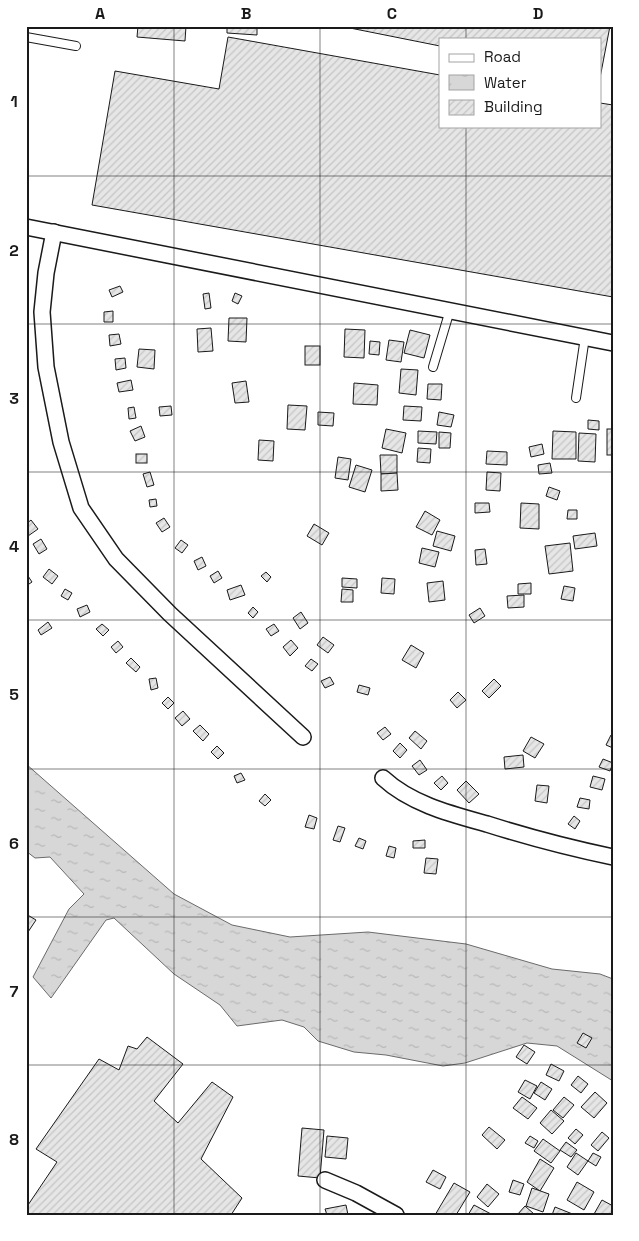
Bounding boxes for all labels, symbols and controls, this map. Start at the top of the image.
text: A [95,3,105,24]
text: B [241,3,251,24]
text: C [387,3,397,24]
text: D [533,3,543,24]
legend [439,38,602,128]
text: Road [484,47,521,66]
text: Water [484,73,527,92]
text: 1 [10,91,18,112]
text: Building [484,97,543,116]
text: 2 [9,240,19,261]
text: 3 [9,388,19,409]
text: 4 [9,536,19,557]
text: 5 [9,684,19,705]
text: 6 [9,833,19,854]
text: 7 [10,981,19,1002]
text: 8 [9,1129,19,1150]

